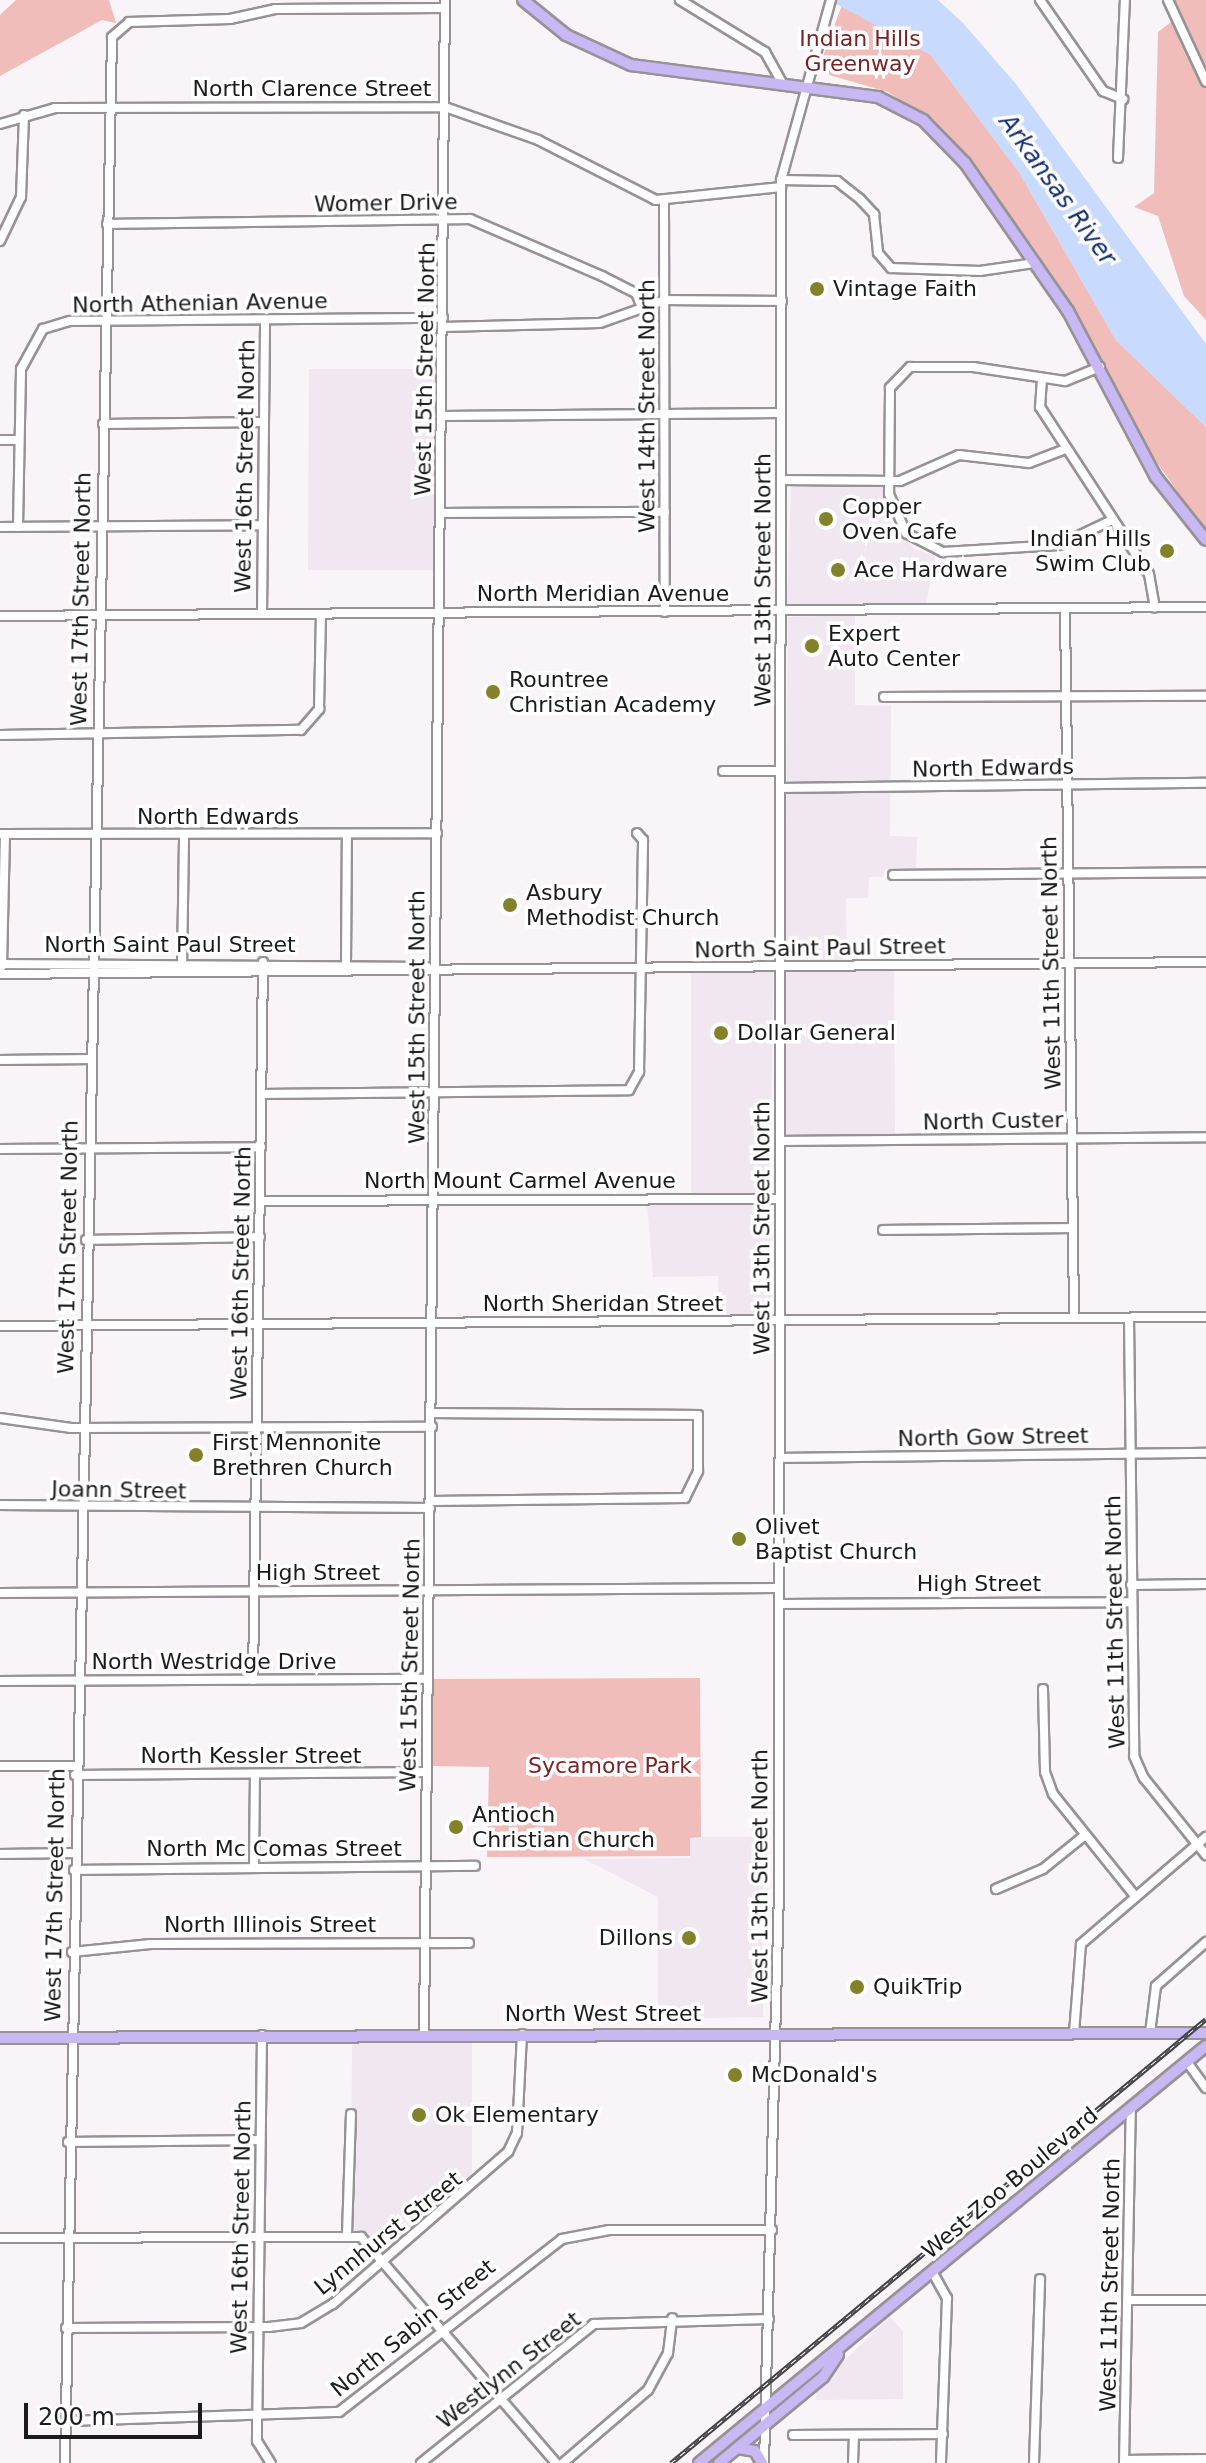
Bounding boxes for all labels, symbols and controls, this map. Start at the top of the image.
park label: Indian Hills Greenway [799,25,921,76]
street label: North Clarence Street [193,76,431,102]
water label: Arkansas River [993,109,1121,271]
street label: Womer Drive [314,189,458,217]
street label: West 15th Street North [410,242,440,496]
place label: Vintage Faith [833,276,977,302]
street label: West 14th Street North [634,279,660,533]
marker: Vintage Faith [808,280,826,298]
street label: North Athenian Avenue [72,288,328,318]
street label: West 16th Street North [230,339,260,593]
street label: West 13th Street North [750,453,776,707]
street label: West 17th Street North [66,472,96,726]
place label: Copper Oven Cafe [842,493,957,544]
marker: Copper Oven Cafe [817,510,835,528]
place label: Indian Hills Swim Club [1030,525,1151,576]
marker: Indian Hills Swim Club [1158,542,1176,560]
place label: Ace Hardware [854,557,1008,583]
marker: Ace Hardware [829,561,847,579]
street label: North Meridian Avenue [477,581,729,607]
place label: Expert Auto Center [828,620,960,672]
marker: Expert Auto Center [803,637,821,655]
place label: Rountree Christian Academy [509,666,716,718]
marker: Rountree Christian Academy [484,683,502,701]
street label: North Edwards [912,753,1074,783]
street label: North Edwards [137,804,299,830]
street label: West 11th Street North [1036,836,1066,1090]
place label: Asbury Methodist Church [526,879,720,930]
street label: West 15th Street North [404,890,430,1144]
marker: Asbury Methodist Church [501,896,519,914]
street label: North Saint Paul Street [44,932,296,958]
street label: North Saint Paul Street [694,933,946,963]
place label: Dollar General [737,1020,896,1046]
marker: Dollar General [712,1024,730,1042]
street label: West 13th Street North [749,1101,775,1355]
street label: North Custer [923,1107,1063,1135]
street label: West 17th Street North [53,1120,83,1374]
street label: West 16th Street North [226,1146,256,1400]
street label: North Mount Carmel Avenue [364,1168,676,1194]
street label: North Sheridan Street [483,1291,723,1317]
street label: North Gow Street [897,1422,1089,1452]
place label: First Mennonite Brethren Church [212,1429,393,1480]
marker: First Mennonite Brethren Church [187,1446,205,1464]
street label: Joann Street [51,1476,187,1504]
street label: West 11th Street North [1100,1495,1130,1749]
place label: Olivet Baptist Church [755,1513,917,1564]
marker: Olivet Baptist Church [730,1530,748,1548]
street label: West 15th Street North [395,1538,425,1792]
street label: High Street [256,1560,380,1586]
street label: High Street [917,1571,1041,1597]
street label: North Westridge Drive [92,1649,336,1675]
street label: North Kessler Street [141,1743,361,1769]
street label: West 13th Street North [747,1749,773,2003]
park label: Sycamore Park [528,1753,692,1779]
street label: West 17th Street North [40,1768,70,2022]
place label: Antioch Christian Church [472,1801,655,1852]
marker: Antioch Christian Church [447,1818,465,1836]
street label: North Mc Comas Street [146,1836,402,1862]
street label: North Illinois Street [164,1912,376,1938]
place label: Dillons [599,1925,673,1951]
marker: Dillons [680,1929,698,1947]
place label: QuikTrip [873,1974,962,2000]
marker: QuikTrip [848,1978,866,1996]
street label: North West Street [505,2001,701,2027]
place label: McDonald's [751,2062,877,2088]
marker: McDonald's [726,2066,744,2084]
street label: West 16th Street North [226,2100,256,2354]
place label: Ok Elementary [435,2102,599,2128]
street label: West Zoo Boulevard [917,2102,1103,2264]
marker: Ok Elementary [410,2106,428,2124]
street label: West 11th Street North [1095,2158,1125,2412]
street label: Lynnhurst Street [309,2165,467,2301]
street label: North Sabin Street [325,2254,501,2402]
street label: Westlynn Street [432,2306,586,2434]
scale bar [28,2387,206,2437]
text: 200 m [38,2403,115,2431]

